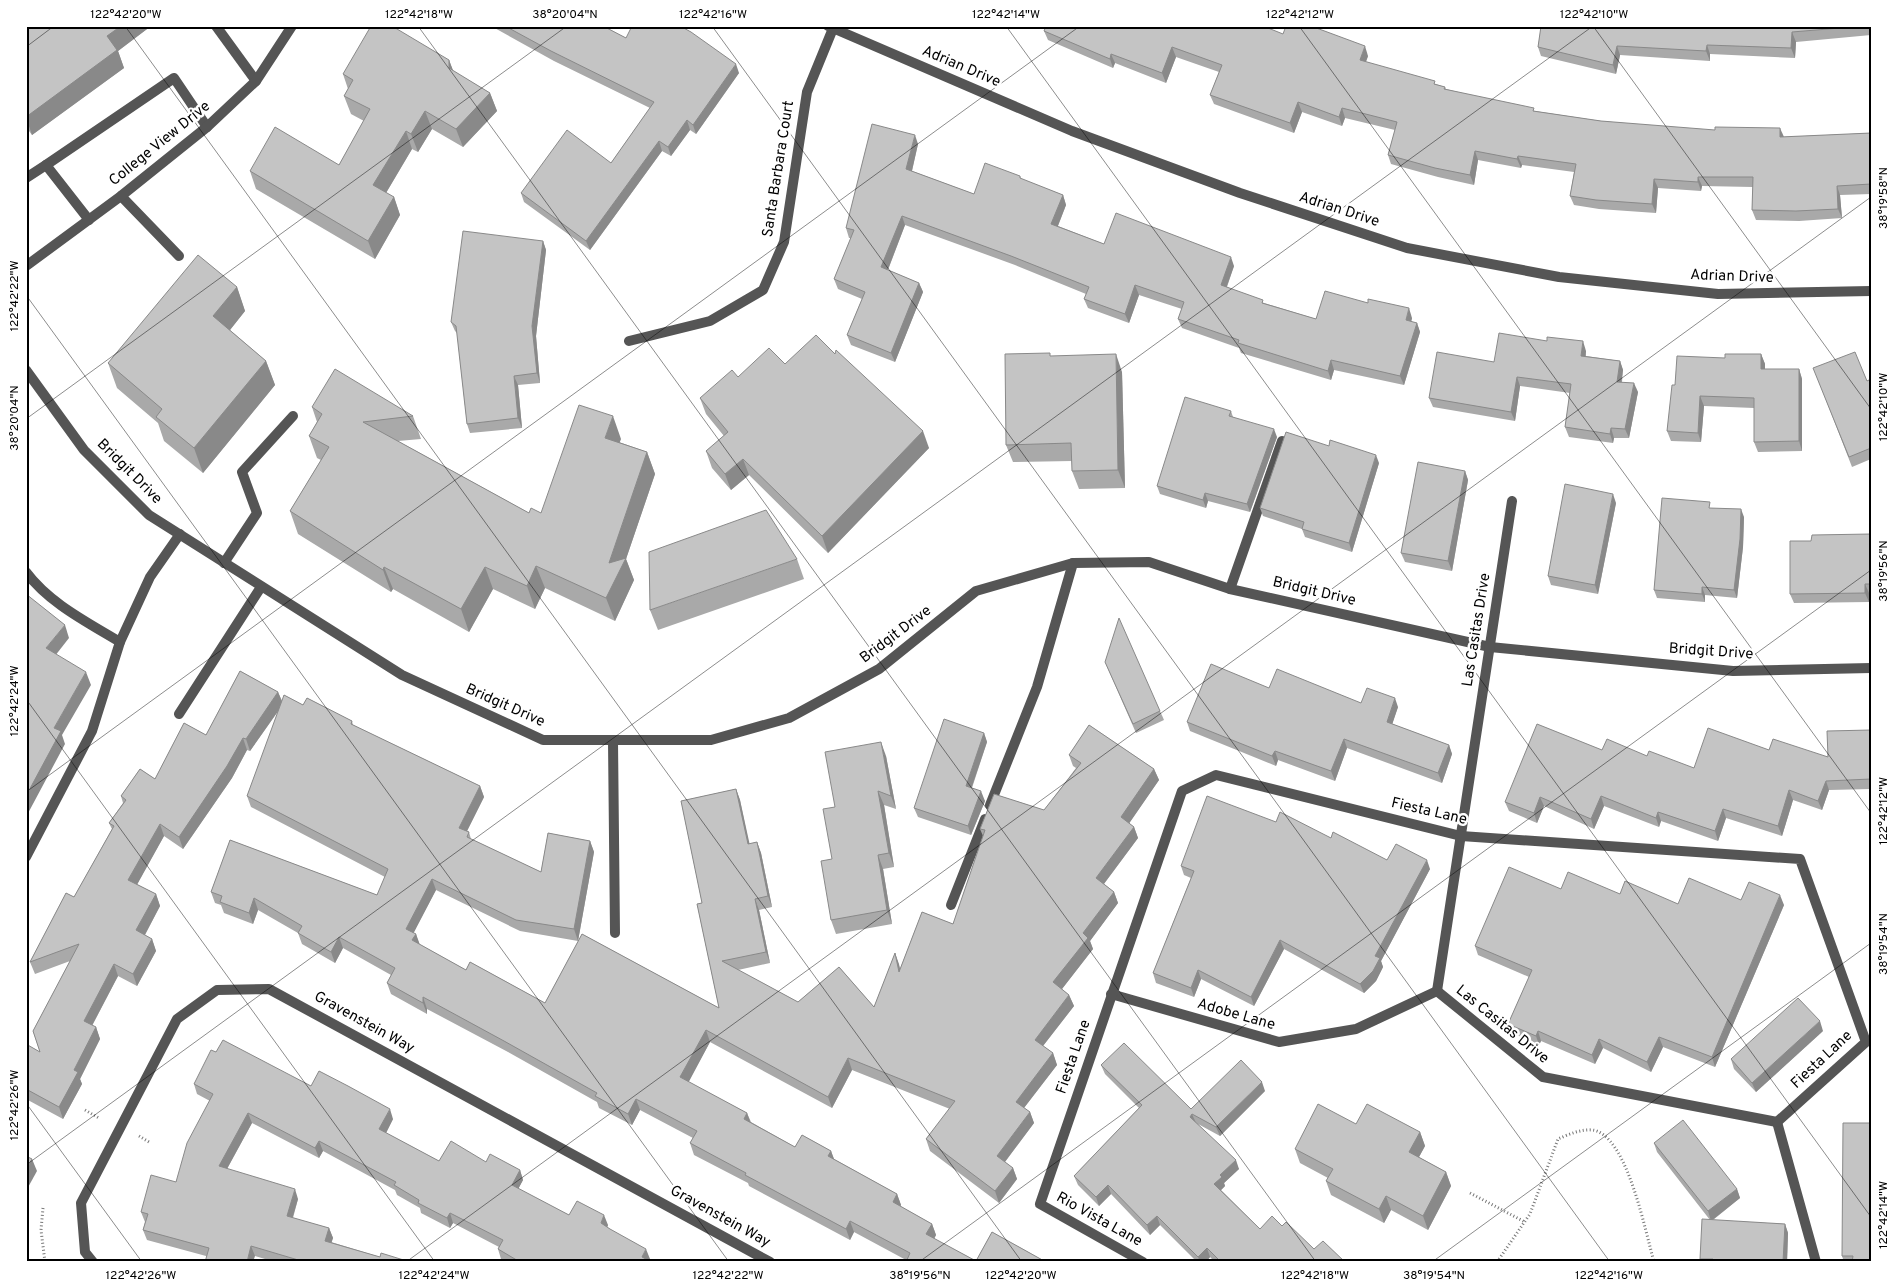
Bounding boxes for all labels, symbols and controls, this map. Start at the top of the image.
text: 122°42'20"W [90,7,162,23]
text: 122°42'18"W [385,7,453,23]
text: 38°20'04"N [532,7,598,23]
text: 122°42'16"W [679,7,747,23]
text: 122°42'14"W [972,7,1040,23]
text: 122°42'12"W [1266,7,1334,23]
text: 122°42'10"W [1560,7,1628,23]
street label: Adrian Drive [919,42,1003,92]
street label: College View Drive [105,97,215,191]
street label: Santa Barbara Court [759,99,799,239]
text: 38°19'58"N [1876,167,1892,229]
street label: Adrian Drive [1296,188,1382,232]
text: 122°42'22"W [7,260,23,332]
street label: Adrian Drive [1690,266,1774,288]
text: 122°42'10"W [1876,373,1892,441]
text: 38°20'04"N [7,385,23,451]
street label: Bridgit Drive [92,435,166,509]
text: 38°19'56"N [1876,540,1892,602]
street label: Las Casitas Drive [1459,572,1495,688]
street label: Bridgit Drive [1271,573,1357,611]
street label: Bridgit Drive [856,602,936,668]
street label: Bridgit Drive [1668,640,1754,664]
text: 122°42'24"W [7,665,23,737]
street label: Bridgit Drive [462,680,548,732]
text: 122°42'12"W [1876,777,1892,845]
street label: Fiesta Lane [1389,794,1469,830]
text: 38°19'54"N [1876,913,1892,975]
street label: Las Casitas Drive [1451,982,1553,1068]
street label: Gravenstein Way [310,988,418,1058]
street label: Adobe Lane [1195,995,1277,1035]
street label: Fiesta Lane [1052,1017,1096,1097]
street label: Fiesta Lane [1787,1027,1857,1093]
text: 122°42'26"W [7,1070,23,1140]
text: 122°42'14"W [1876,1181,1892,1249]
street label: Gravenstein Way [666,1182,774,1252]
street label: Rio Vista Lane [1053,1188,1145,1252]
text: 122°42'26"W [106,1268,176,1284]
text: 122°42'24"W [398,1268,470,1284]
text: 122°42'22"W [692,1268,764,1284]
text: 38°19'56"N [889,1268,951,1284]
text: 122°42'20"W [985,1268,1057,1284]
text: 122°42'18"W [1281,1268,1349,1284]
text: 38°19'54"N [1403,1268,1465,1284]
text: 122°42'16"W [1575,1268,1643,1284]

